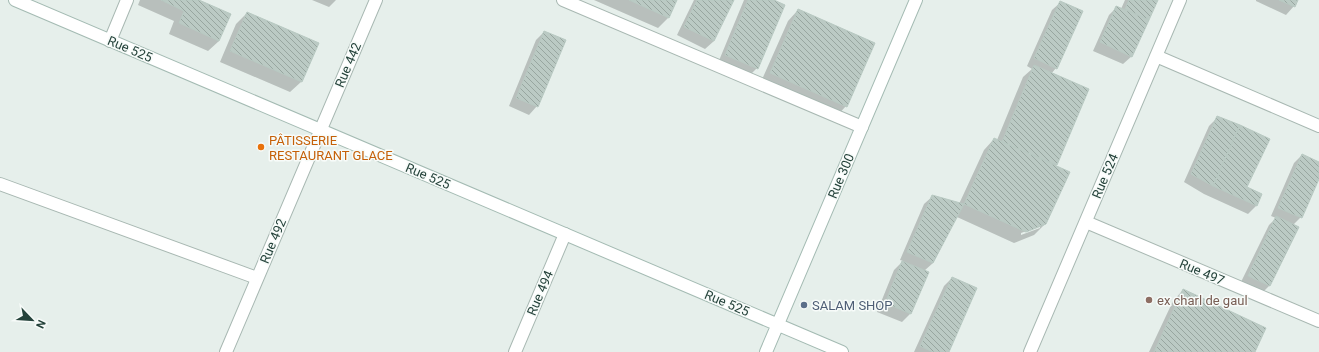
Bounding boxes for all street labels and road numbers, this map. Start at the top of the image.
street label: Rue 525 [105,33,155,65]
street label: Rue 442 [332,40,364,90]
street label: Rue 300 [825,151,857,201]
street label: Rue 524 [1089,151,1121,201]
street label: Rue 525 [403,160,453,192]
street label: Rue 492 [257,216,289,266]
street label: Rue 497 [1177,256,1227,288]
street label: Rue 494 [524,268,556,318]
street label: Rue 525 [702,287,752,319]

